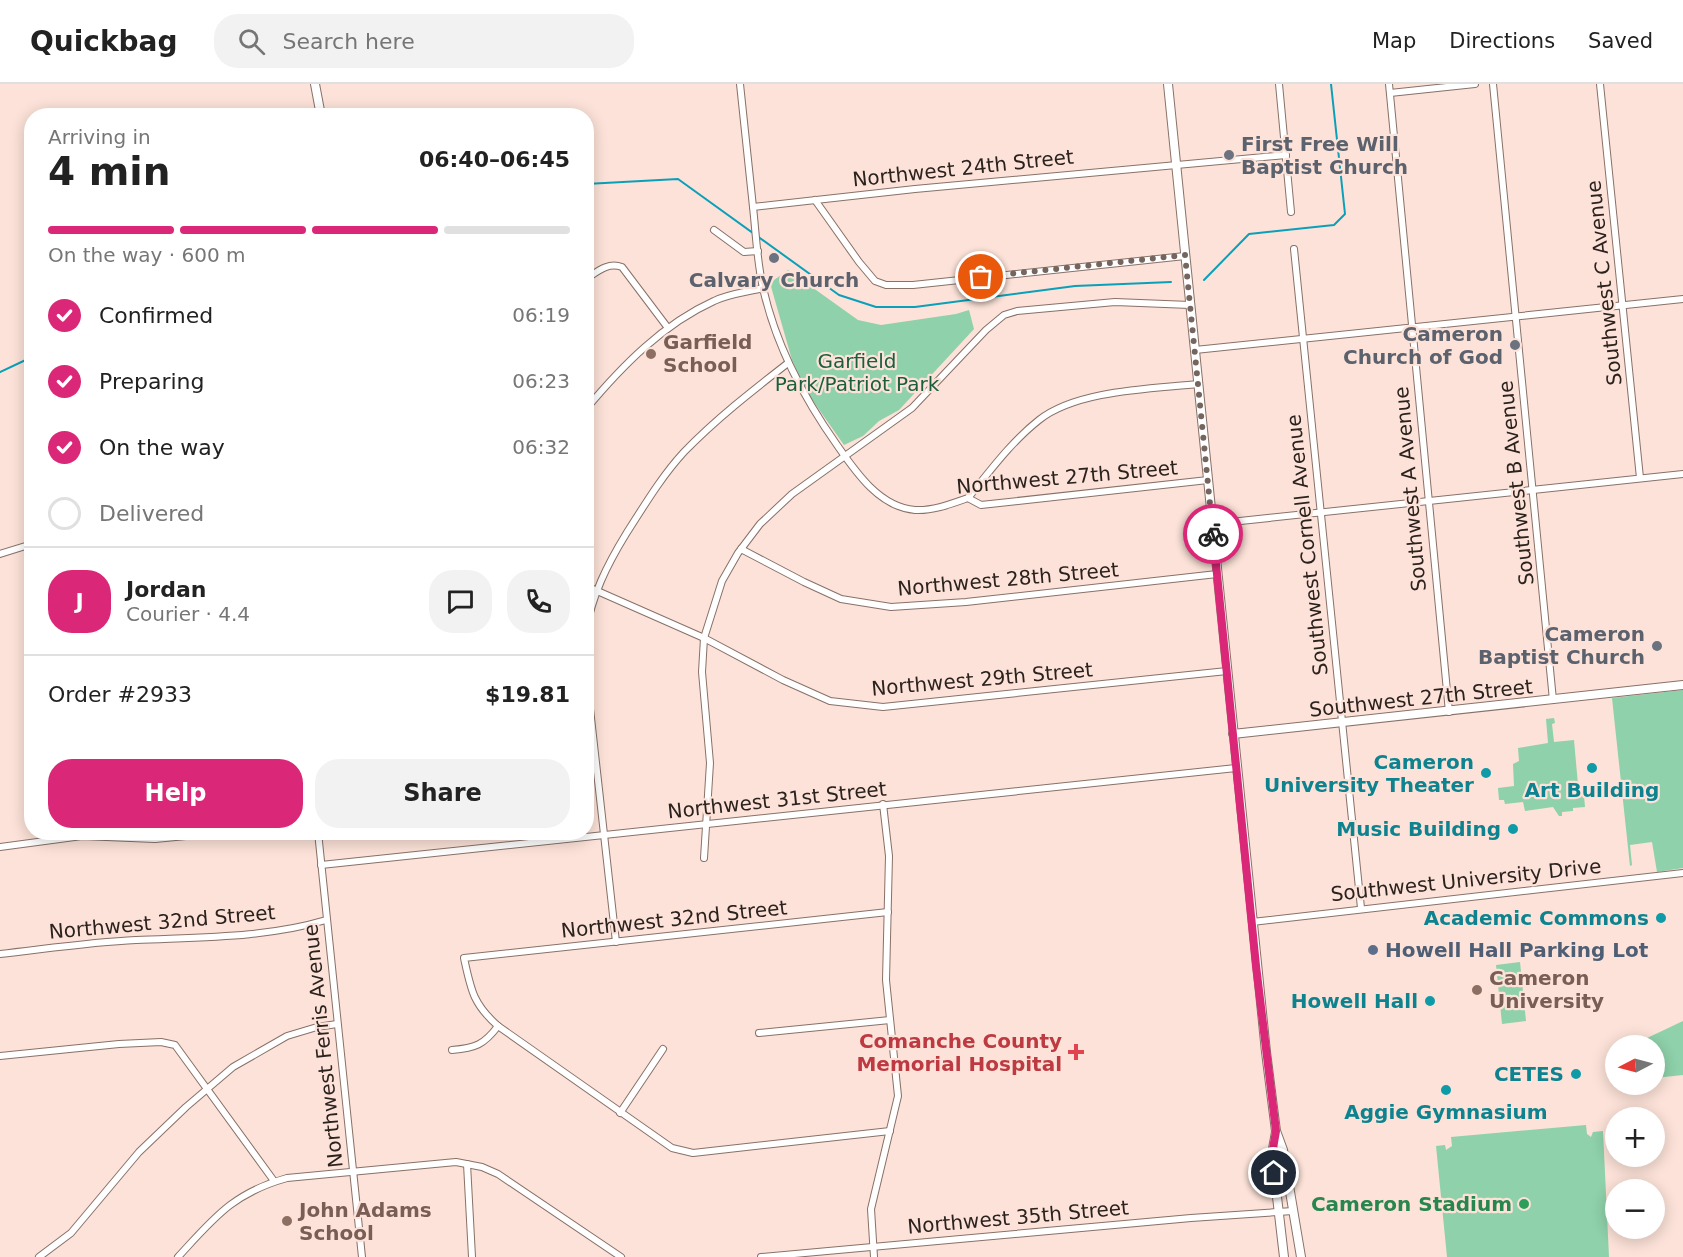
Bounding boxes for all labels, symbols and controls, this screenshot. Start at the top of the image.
search box [214,14,634,68]
text: Quickbag [30,25,178,58]
icon: search [235,25,268,58]
text: Search here [283,29,415,54]
text: Map [1372,29,1416,53]
text: Directions [1449,29,1555,53]
text: Saved [1588,29,1653,53]
text: Arriving in [48,125,151,149]
place label: First Free Will Baptist Church [1241,132,1408,179]
street label: Northwest 24th Street [851,144,1075,192]
text: 06:40–06:45 [419,147,570,172]
marker: First Free Will Baptist Church [1222,148,1236,162]
text: 4 min [48,149,170,194]
street label: Southwest C Avenue [1581,179,1627,387]
text: On the way · 600 m [48,243,246,267]
marker: Calvary Church [767,251,781,265]
pin [955,251,1006,302]
icon: bag [964,260,997,293]
place label: Calvary Church [689,268,859,292]
icon: check [48,299,81,332]
text: Confirmed [99,303,213,328]
text: 06:19 [512,303,570,327]
place label: Cameron Church of God [1343,322,1503,369]
place label: Garfield School [663,330,752,377]
marker: Cameron Church of God [1508,338,1522,352]
marker: Garfield School [644,347,658,361]
park label: Garfield Park/Patriot Park [775,349,940,396]
icon: check [48,365,81,398]
text: Preparing [99,369,205,394]
text: 06:23 [512,369,570,393]
street label: Southwest B Avenue [1493,379,1539,587]
street label: Southwest A Avenue [1389,385,1431,593]
street label: Southwest Cornell Avenue [1281,413,1333,677]
icon: check [48,431,81,464]
text: On the way [99,435,225,460]
text: 06:32 [512,435,570,459]
street label: Northwest 27th Street [955,455,1179,499]
text: Delivered [99,501,204,526]
courier [1183,504,1243,564]
icon: bike [1197,518,1230,551]
street label: Northwest 28th Street [896,557,1120,601]
button: chat [429,570,492,633]
button: phone [507,570,570,633]
text: Jordan [126,577,206,602]
text: J [75,589,84,614]
text: Courier · 4.4 [126,602,250,626]
place label: Cameron Baptist Church [1478,622,1645,669]
marker: Cameron Baptist Church [1650,639,1664,653]
street label: Northwest 29th Street [870,657,1094,701]
street label: Southwest 27th Street [1308,674,1534,722]
text: Order #2933 [48,682,192,707]
text: $19.81 [485,682,570,707]
place label: Cameron University Theater [1264,750,1474,797]
button: Help [48,759,303,828]
button: Share [315,759,570,828]
marker: Art Building [1585,761,1599,775]
marker: Cameron University Theater [1479,766,1493,780]
street label: Northwest 31st Street [666,777,888,823]
place label: Art Building [1525,778,1659,802]
place label: Music Building [1336,817,1501,841]
marker: Music Building [1506,822,1520,836]
street label: Southwest University Drive [1329,854,1603,906]
street label: Northwest 32nd Street [560,895,788,943]
street label: Northwest 32nd Street [48,900,276,944]
place label: Academic Commons [1424,906,1649,930]
marker: Academic Commons [1654,911,1668,925]
street label: Northwest Ferris Avenue [298,923,348,1169]
place label: Howell Hall Parking Lot [1385,938,1649,962]
marker: Howell Hall Parking Lot [1366,943,1380,957]
place label: Cameron University [1489,966,1604,1013]
marker: Cameron University [1470,983,1484,997]
place label: Howell Hall [1291,989,1418,1013]
marker: Howell Hall [1423,994,1437,1008]
place label: Comanche County Memorial Hospital [856,1029,1062,1076]
north arrow [1605,1035,1665,1095]
map controls [1605,1035,1665,1239]
marker: Comanche County Memorial Hospital [1067,1043,1085,1061]
place label: CETES [1494,1062,1564,1086]
marker: CETES [1569,1067,1583,1081]
marker: Aggie Gymnasium [1439,1083,1453,1097]
place label: Aggie Gymnasium [1344,1100,1548,1124]
button: + [1605,1107,1665,1167]
pin [1248,1147,1299,1198]
icon: home [1257,1156,1290,1189]
button: − [1605,1179,1665,1239]
place label: Cameron Stadium [1311,1192,1512,1216]
street label: Northwest 35th Street [906,1195,1130,1239]
marker: Cameron Stadium [1517,1197,1531,1211]
place label: John Adams School [297,1198,432,1245]
marker: John Adams School [280,1214,294,1228]

